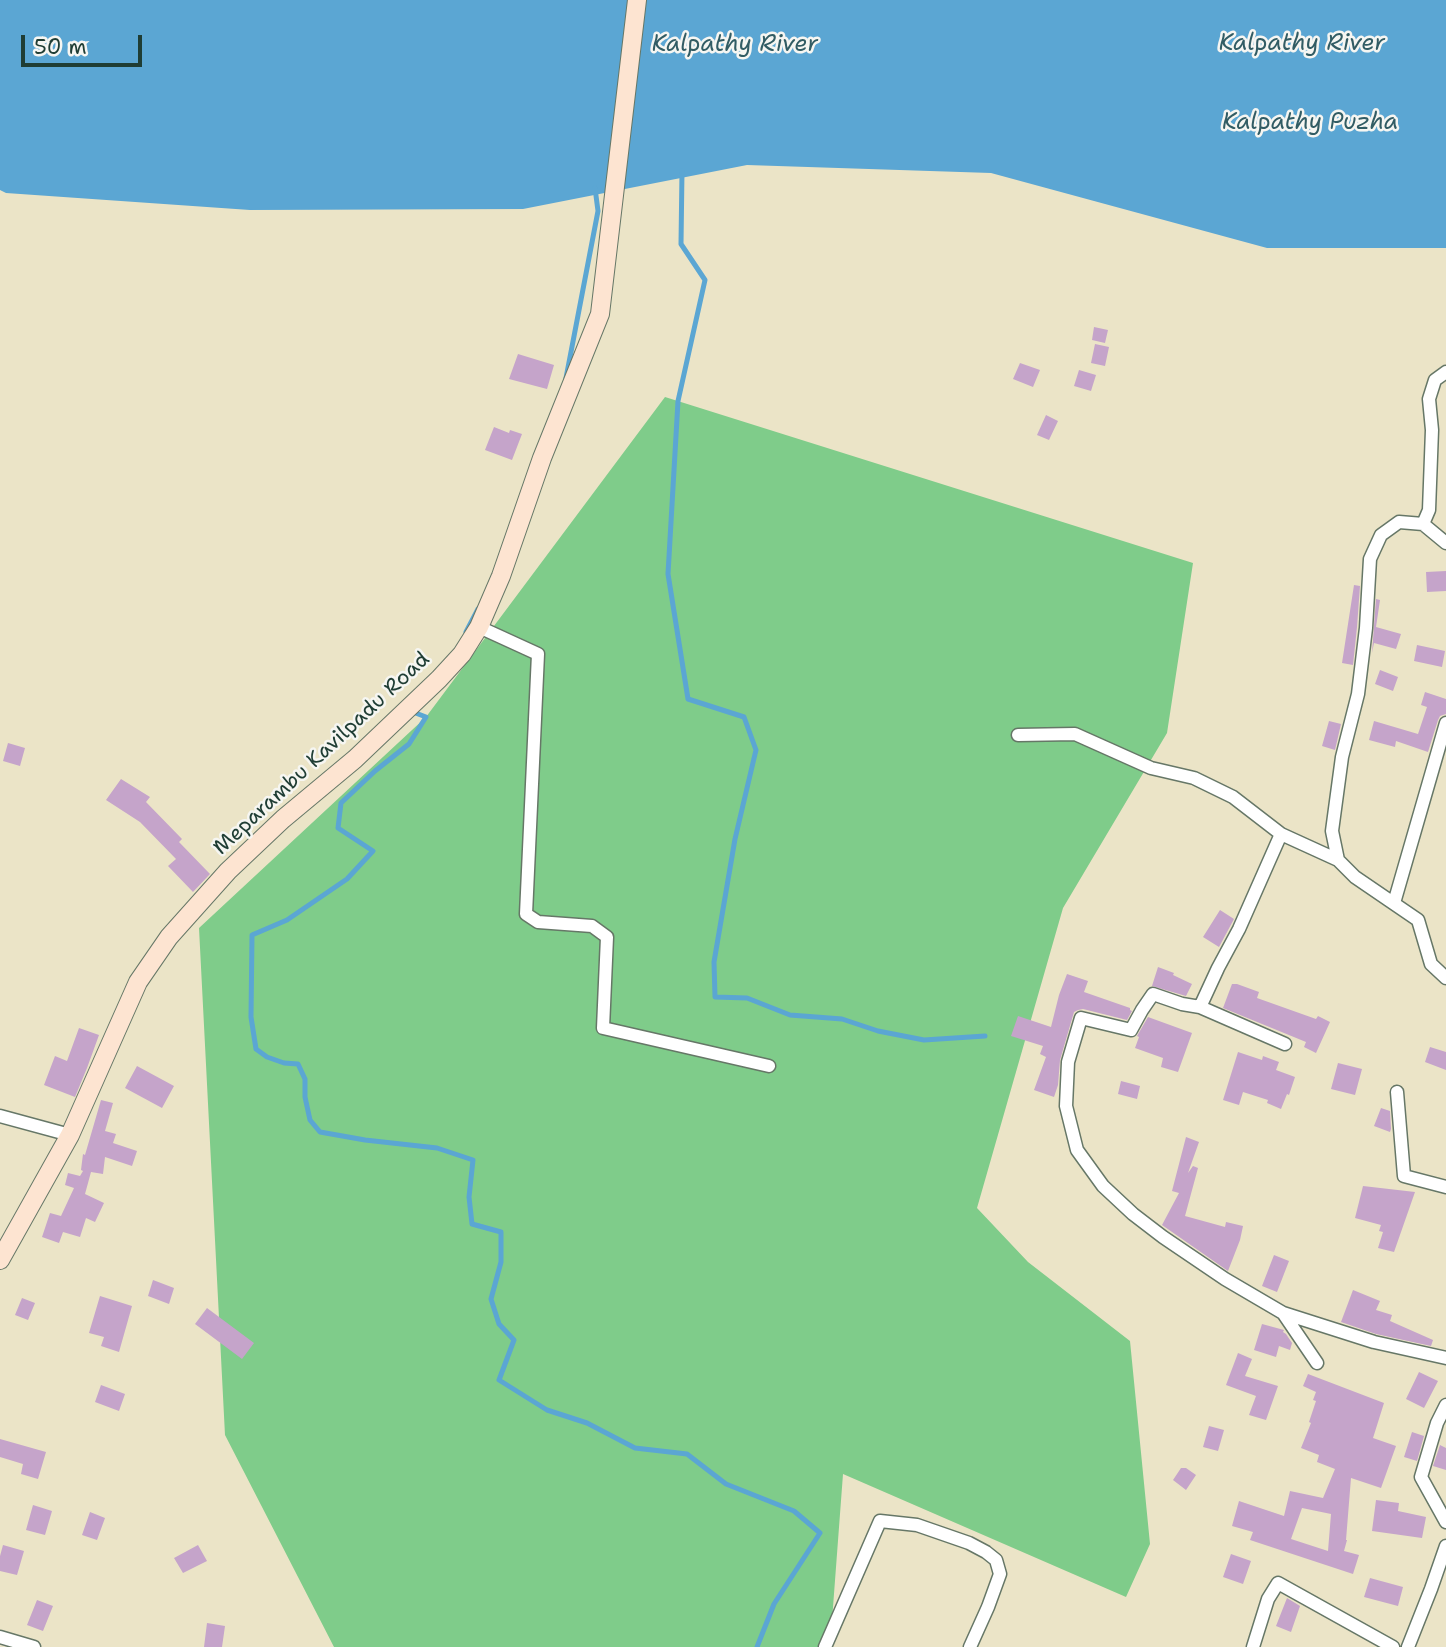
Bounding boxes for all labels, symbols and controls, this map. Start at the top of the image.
scale bar [24,21,145,65]
water label: Kalpathy River [1219,30,1385,58]
water label: Kalpathy River [652,31,818,59]
text: 50 m [34,33,87,61]
water label: Kalpathy Puzha [1222,109,1398,137]
street label: Meparambu Kavilpadu Road [209,647,435,861]

